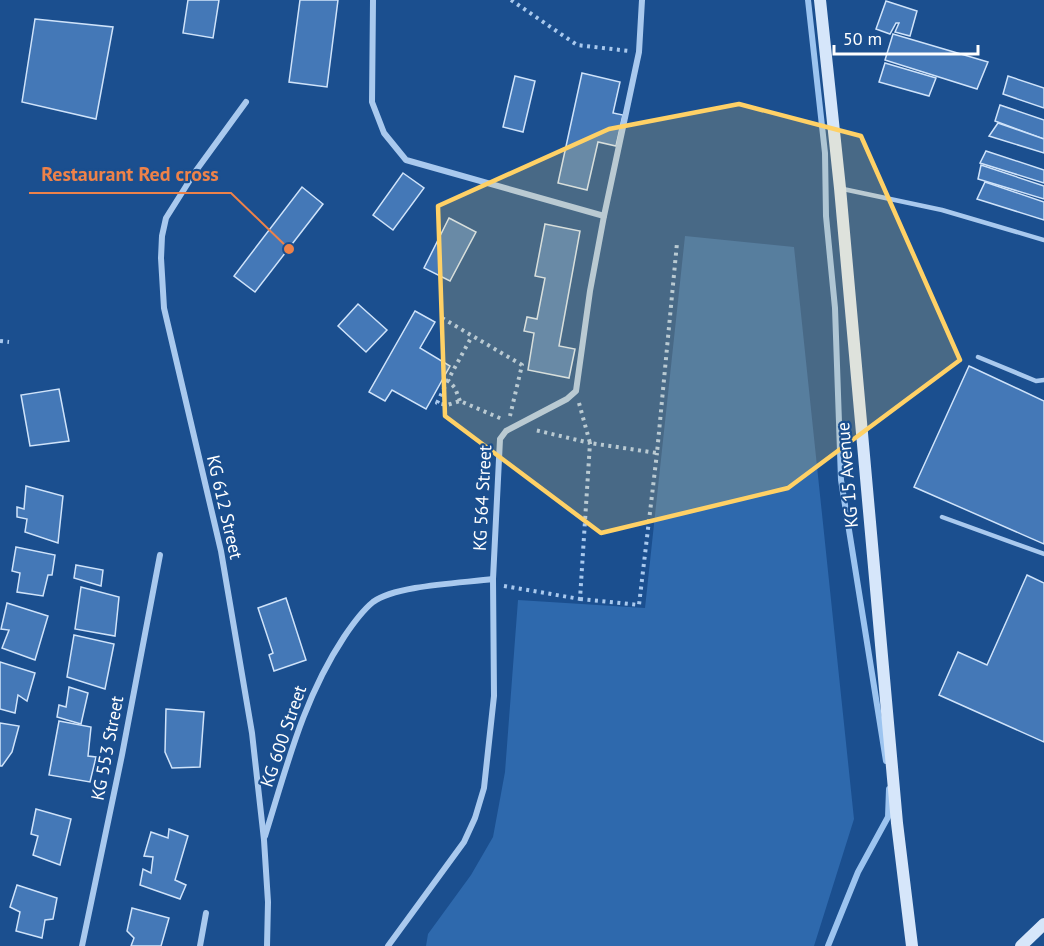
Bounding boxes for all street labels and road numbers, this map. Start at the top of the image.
street label: KG 15 Avenue [831,421,863,529]
street label: KG 564 Street [468,444,496,552]
street label: KG 612 Street [202,453,248,561]
street label: KG 600 Street [255,682,311,790]
street label: KG 553 Street [86,694,128,802]

